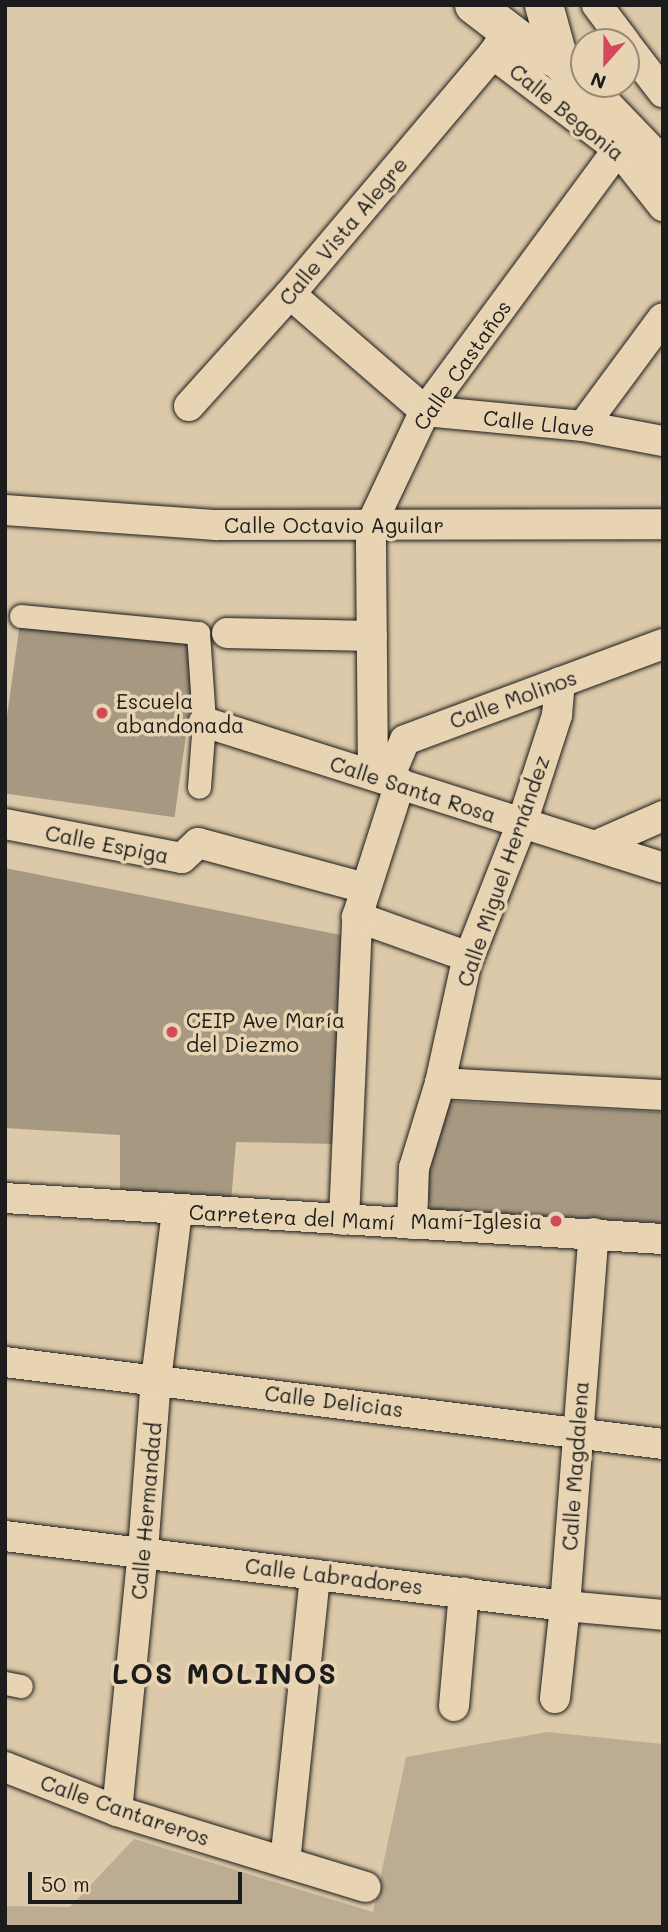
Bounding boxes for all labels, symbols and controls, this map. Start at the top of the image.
north arrow [570,28,640,98]
street label: Calle Begonia [505,58,629,166]
text: N [587,67,609,95]
street label: Calle Vista Alegre [274,152,412,310]
street label: Calle Castaños [408,295,516,435]
street label: Calle Llave [482,405,596,441]
street label: Calle Octavio Aguilar [224,512,444,538]
street label: Calle Molinos [446,664,580,734]
place label: Escuela abandonada [116,688,244,738]
marker: Escuela abandonada [94,705,110,721]
street label: Calle Santa Rosa [327,750,499,828]
street label: Calle Miguel Hernández [452,752,554,990]
street label: Calle Espiga [43,820,171,868]
place label: CEIP Ave María del Diezmo [186,1007,345,1057]
marker: CEIP Ave María del Diezmo [164,1024,180,1040]
street label: Carretera del Mamí [188,1199,396,1235]
place label: Mamí-Iglesia [411,1208,542,1234]
marker: Mamí-Iglesia [548,1213,564,1229]
street label: Calle Delicias [263,1380,405,1422]
street label: Calle Magdalena [557,1380,593,1552]
street label: Calle Hermandad [126,1421,166,1601]
street label: Calle Labradores [244,1553,424,1599]
district label: LOS MOLINOS [113,1656,337,1690]
street label: Calle Cantareros [37,1769,213,1851]
scale bar [32,1858,245,1902]
text: 50 m [41,1870,90,1897]

